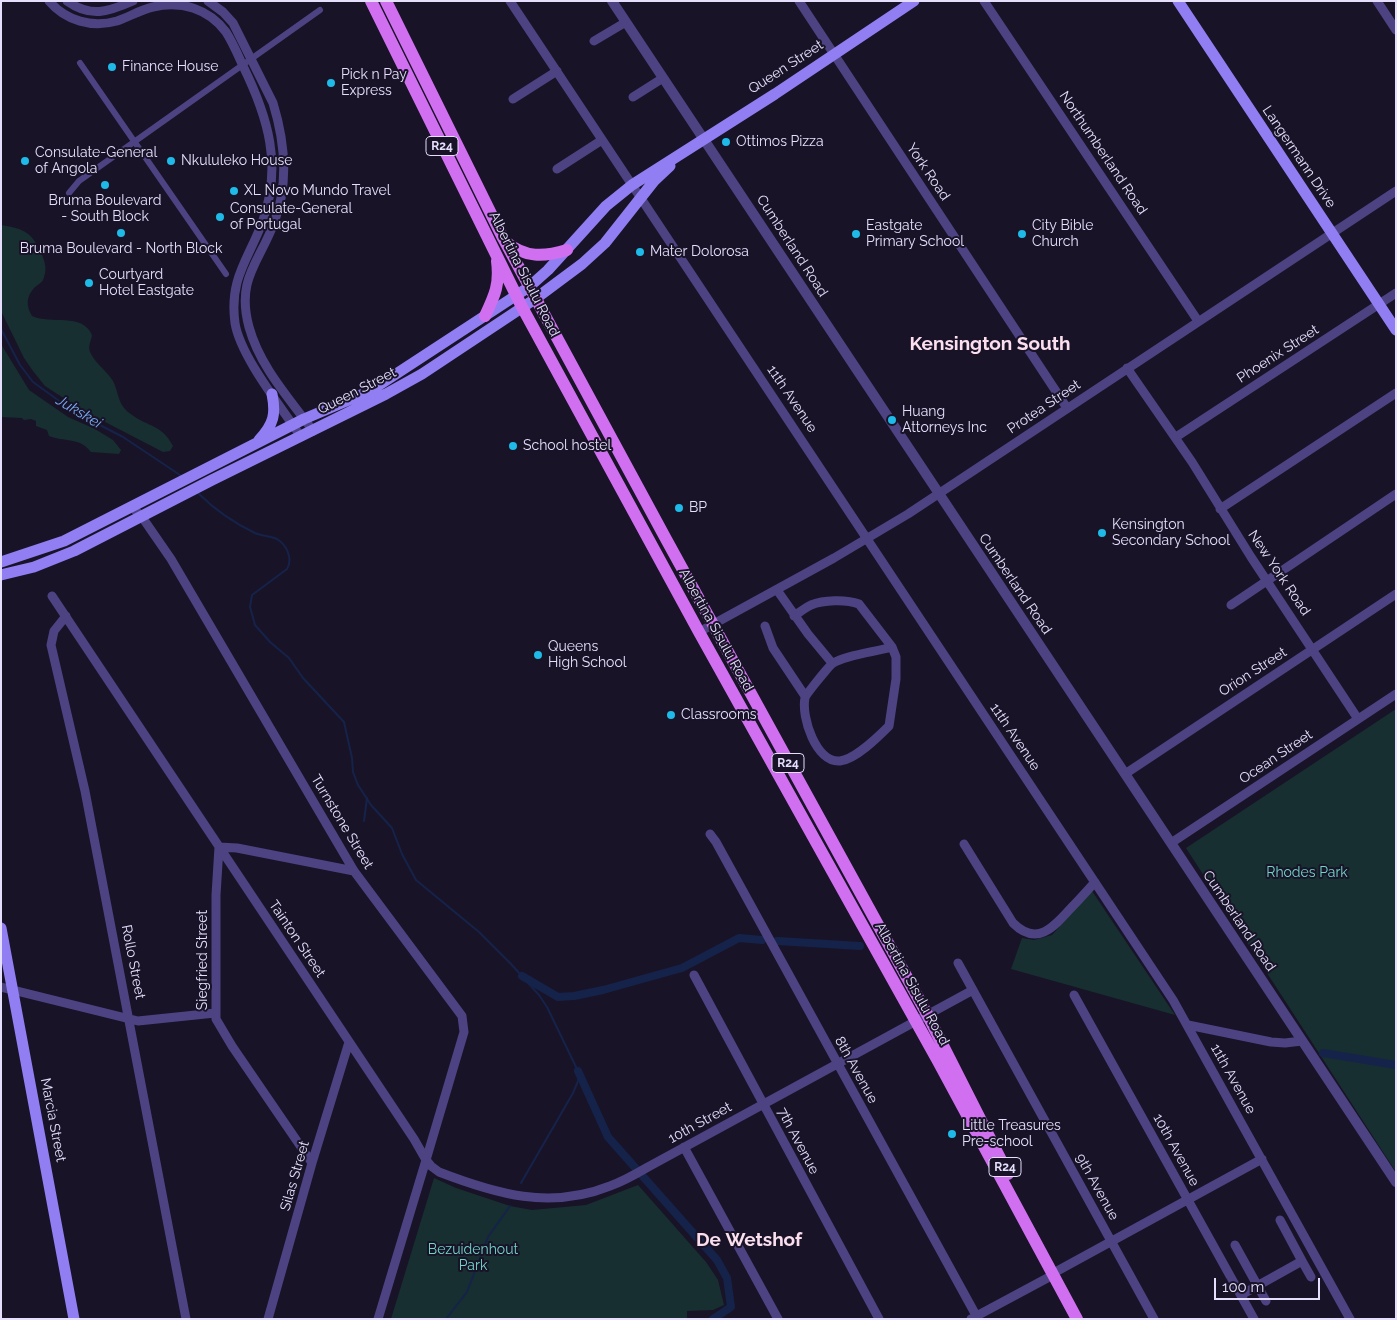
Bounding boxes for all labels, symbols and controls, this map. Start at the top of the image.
street label: Queen Street [745,37,827,97]
place label: Finance House [122,59,218,75]
marker: Finance House [106,61,118,73]
place label: Pick n Pay Express [341,67,407,100]
marker: Pick n Pay Express [325,77,337,89]
street label: Northumberland Road [1055,88,1151,218]
street label: Langermann Drive [1259,103,1339,211]
place label: Ottimos Pizza [736,134,824,150]
road number: R24 [426,136,458,156]
marker: Ottimos Pizza [720,136,732,148]
street label: York Road [903,140,953,204]
place label: Consulate-General of Angola [35,145,157,178]
place label: Nkululeko House [181,153,292,169]
marker: Consulate-General of Angola [19,155,31,167]
marker: Nkululeko House [165,155,177,167]
marker: Bruma Boulevard - South Block [99,179,111,191]
place label: XL Novo Mundo Travel [244,183,391,199]
marker: XL Novo Mundo Travel [228,185,240,197]
street label: Cumberland Road [753,192,831,300]
place label: Bruma Boulevard - South Block [49,193,161,226]
place label: Consulate-General of Portugal [230,201,352,233]
street label: Albertina Sisulu Road [485,209,563,339]
marker: Consulate-General of Portugal [214,211,226,223]
place label: Eastgate Primary School [866,218,964,250]
place label: City Bible Church [1032,218,1094,250]
marker: Bruma Boulevard - North Block [115,227,127,239]
marker: Eastgate Primary School [850,228,862,240]
marker: City Bible Church [1016,228,1028,240]
place label: Bruma Boulevard - North Block [20,241,222,257]
place label: Mater Dolorosa [650,244,749,260]
marker: Mater Dolorosa [634,246,646,258]
place label: Courtyard Hotel Eastgate [99,267,194,300]
marker: Courtyard Hotel Eastgate [83,277,95,289]
street label: Phoenix Street [1234,321,1322,387]
district label: Kensington South [909,333,1071,355]
street label: 11th Avenue [763,362,821,436]
street label: Queen Street [315,364,399,418]
street label: Protea Street [1004,376,1084,438]
water label: Jukskei [53,391,105,433]
place label: Huang Attorneys Inc [902,404,987,437]
marker: Huang Attorneys Inc [886,414,898,426]
place label: School hostel [523,438,611,454]
marker: School hostel [507,440,519,452]
place label: BP [689,500,707,516]
marker: BP [673,502,685,514]
place label: Kensington Secondary School [1112,517,1230,550]
marker: Kensington Secondary School [1096,527,1108,539]
street label: New York Road [1244,527,1314,619]
street label: Cumberland Road [975,530,1055,638]
street label: Albertina Sisulu Road [675,566,757,694]
place label: Queens High School [548,639,627,672]
street label: Orion Street [1216,644,1290,700]
marker: Queens High School [532,649,544,661]
street label: 11th Avenue [986,700,1044,774]
place label: Classrooms [681,707,757,723]
marker: Classrooms [665,709,677,721]
street label: Ocean Street [1236,726,1316,788]
road number: R24 [772,754,804,772]
street label: Turnstone Street [307,772,377,872]
park label: Rhodes Park [1266,865,1348,881]
street label: Cumberland Road [1199,867,1279,975]
street label: Tainton Street [265,897,329,981]
street label: Siegfried Street [195,910,211,1010]
street label: Albertina Sisulu Road [871,920,953,1048]
street label: Rollo Street [118,923,148,1001]
street label: 8th Avenue [831,1034,881,1106]
street label: 11th Avenue [1207,1041,1259,1117]
street label: Marcia Street [37,1077,69,1163]
street label: 10th Street [665,1099,735,1147]
street label: 7th Avenue [773,1105,823,1177]
street label: 10th Avenue [1149,1111,1203,1189]
place label: Little Treasures Pre-school [962,1118,1061,1150]
marker: Little Treasures Pre-school [946,1128,958,1140]
street label: Silas Street [277,1139,313,1213]
street label: 9th Avenue [1072,1151,1122,1223]
road number: R24 [989,1158,1021,1176]
district label: De Wetshof [696,1229,802,1251]
park label: Bezuidenhout Park [428,1242,518,1274]
scale bar [1217,1268,1323,1300]
text: 100 m [1222,1278,1264,1296]

